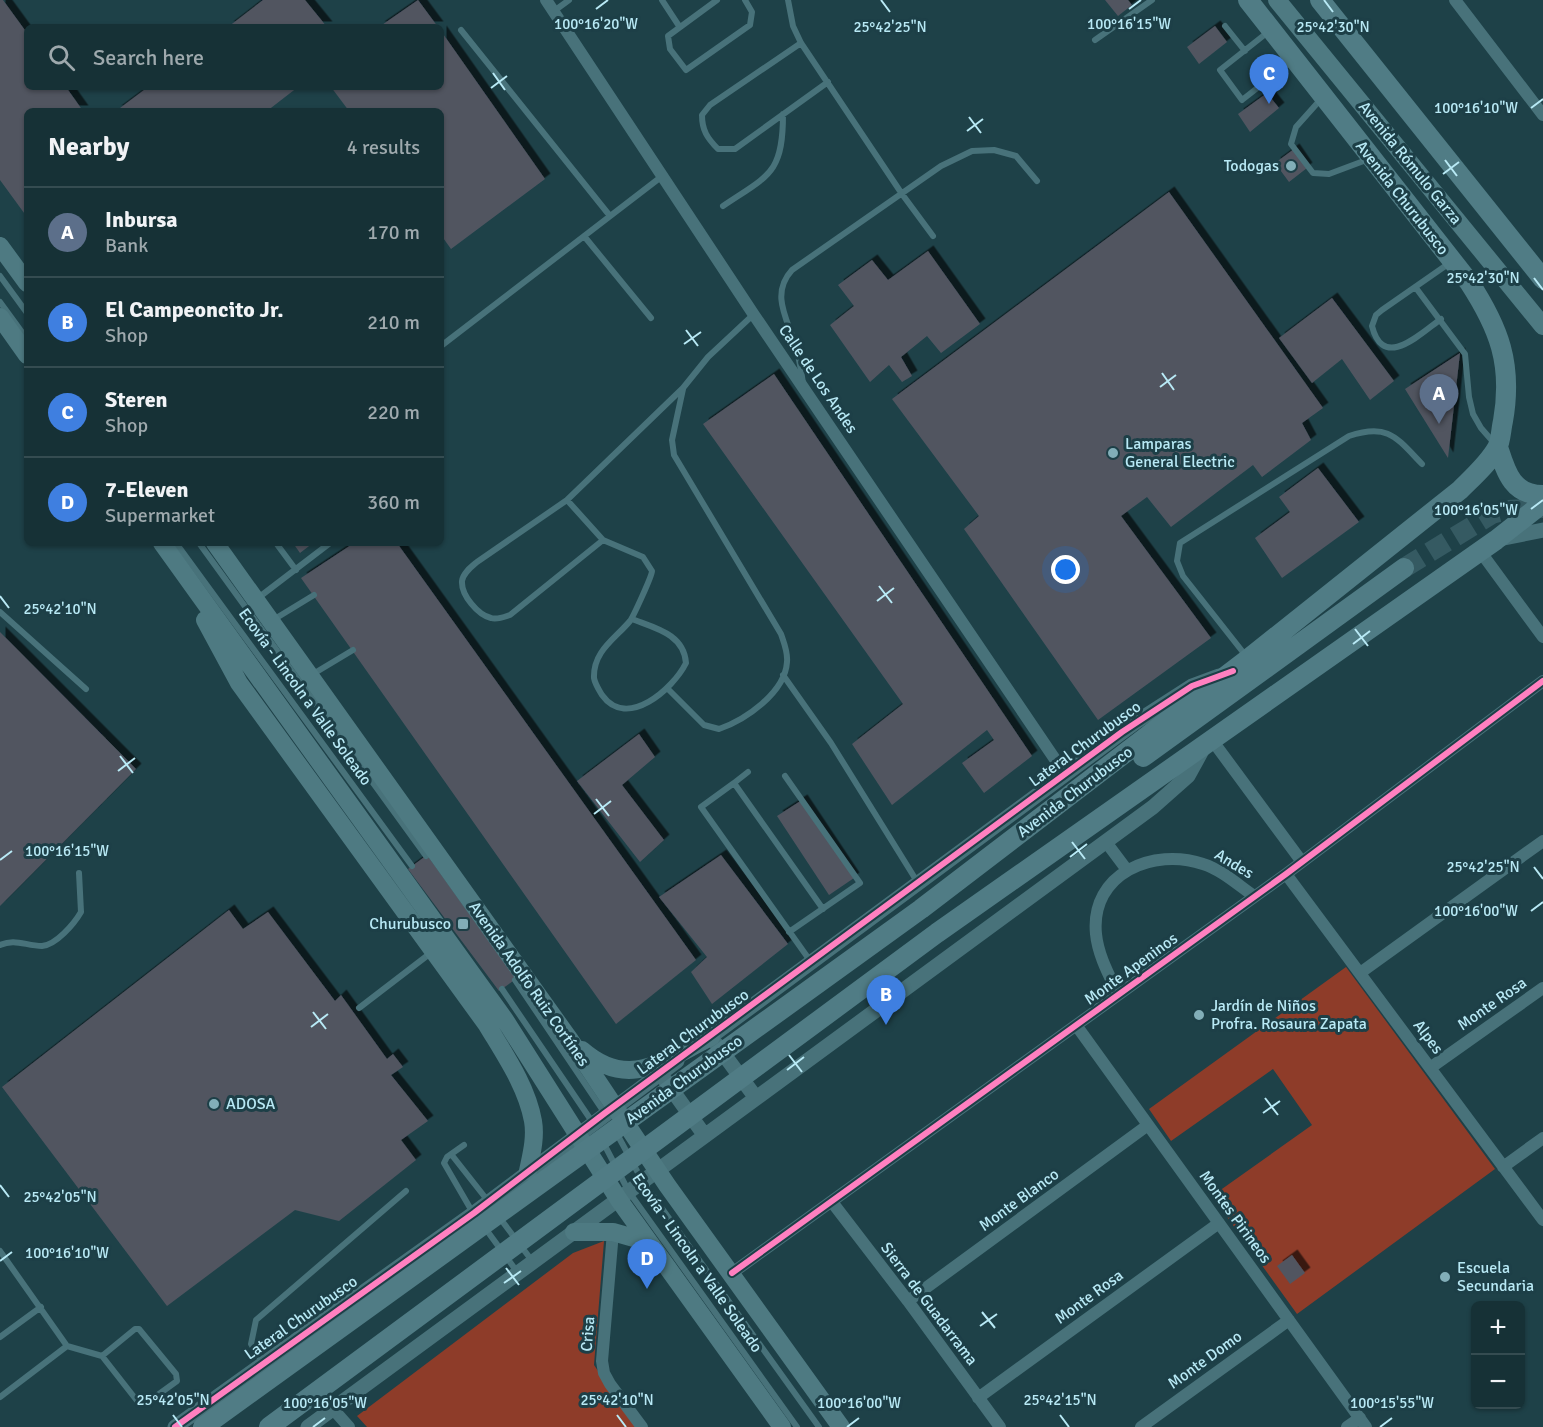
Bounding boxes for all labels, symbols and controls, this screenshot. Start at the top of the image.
text: 100°16'20"W [554,15,638,33]
text: 100°16'15"W [1087,15,1171,33]
text: 25°42'25"N [853,18,927,36]
text: 25°42'30"N [1296,18,1370,36]
search box [24,24,444,90]
icon: search [45,41,78,74]
text: Search here [93,44,204,71]
pin: C [1250,54,1288,104]
street label: Avenida Rómulo Garza [1354,97,1466,229]
text: 100°16'10"W [1434,99,1518,117]
text: Nearby [48,131,129,163]
text: 4 results [347,135,420,160]
street label: Avenida Churubusco [1351,137,1453,259]
place label: Todogas [1224,156,1279,176]
marker: Todogas [1284,159,1298,173]
text: Inbursa [105,206,178,233]
text: A [61,220,74,245]
text: 170 m [367,220,420,245]
text: Bank [105,233,148,258]
text: 25°42'30"N [1446,269,1520,287]
text: El Campeoncito Jr. [105,296,283,323]
text: B [61,310,74,335]
text: 210 m [367,310,420,335]
street label: Calle de Los Andes [774,321,862,437]
text: Shop [105,323,148,348]
pin: A [1420,374,1458,424]
text: Steren [105,386,168,413]
text: C [61,400,74,425]
text: 220 m [367,400,420,425]
text: Shop [105,413,148,438]
place label: Lamparas General Electric [1125,434,1235,472]
marker: Lamparas General Electric [1106,446,1120,460]
text: 7-Eleven [105,476,188,503]
text: D [61,490,74,515]
text: 360 m [367,490,420,515]
text: 100°16'05"W [1434,501,1518,519]
text: Supermarket [105,503,215,528]
your location [1051,555,1080,584]
text: 25°42'10"N [23,600,97,618]
street label: Ecovía - Lincoln a Valle Soleado [234,604,376,790]
street label: Lateral Churubusco [1025,697,1145,791]
street label: Avenida Churubusco [1013,742,1137,842]
text: 100°16'15"W [25,842,109,860]
street label: Andes [1211,845,1257,883]
text: 25°42'25"N [1446,858,1520,876]
street label: Avenida Adolfo Ruiz Cortínes [464,898,594,1070]
text: 100°16'00"W [1434,902,1518,920]
place label: Churubusco [369,914,451,934]
marker: Churubusco [456,917,470,931]
street label: Monte Apeninos [1080,928,1182,1010]
street label: Monte Rosa [1454,973,1530,1035]
pin: B [866,976,906,1025]
street label: Lateral Churubusco [633,985,753,1079]
place label: Jardín de Niños Profra. Rosaura Zapata [1211,996,1367,1034]
marker: Jardín de Niños Profra. Rosaura Zapata [1192,1008,1206,1022]
street label: Alpes [1409,1016,1447,1058]
street label: Avenida Churubusco [622,1031,746,1129]
place label: ADOSA [226,1094,276,1114]
marker: ADOSA [207,1097,221,1111]
street label: Monte Blanco [975,1164,1063,1236]
street label: Montes Pirineos [1195,1167,1275,1267]
street label: Ecovía - Lincoln a Valle Soleado [627,1170,767,1356]
text: 25°42'05"N [23,1188,97,1206]
street label: Sierra de Guadarrama [876,1239,982,1369]
pin: D [628,1240,666,1289]
text: 100°16'10"W [25,1244,109,1262]
place label: Escuela Secundaria [1457,1258,1534,1296]
street label: Monte Rosa [1051,1265,1127,1329]
marker: Escuela Secundaria [1438,1270,1452,1284]
street label: Lateral Churubusco [241,1272,361,1364]
map controls [1471,1301,1525,1409]
button: + [1471,1301,1525,1355]
street label: Crisa [576,1316,600,1352]
street label: Monte Domo [1164,1326,1246,1394]
button: − [1471,1355,1525,1409]
text: 25°42'05"N [136,1391,210,1409]
text: 25°42'10"N [580,1391,654,1409]
text: 25°42'15"N [1023,1391,1097,1409]
text: 100°16'05"W [283,1394,367,1412]
text: 100°16'00"W [817,1394,901,1412]
text: 100°15'55"W [1350,1394,1434,1412]

